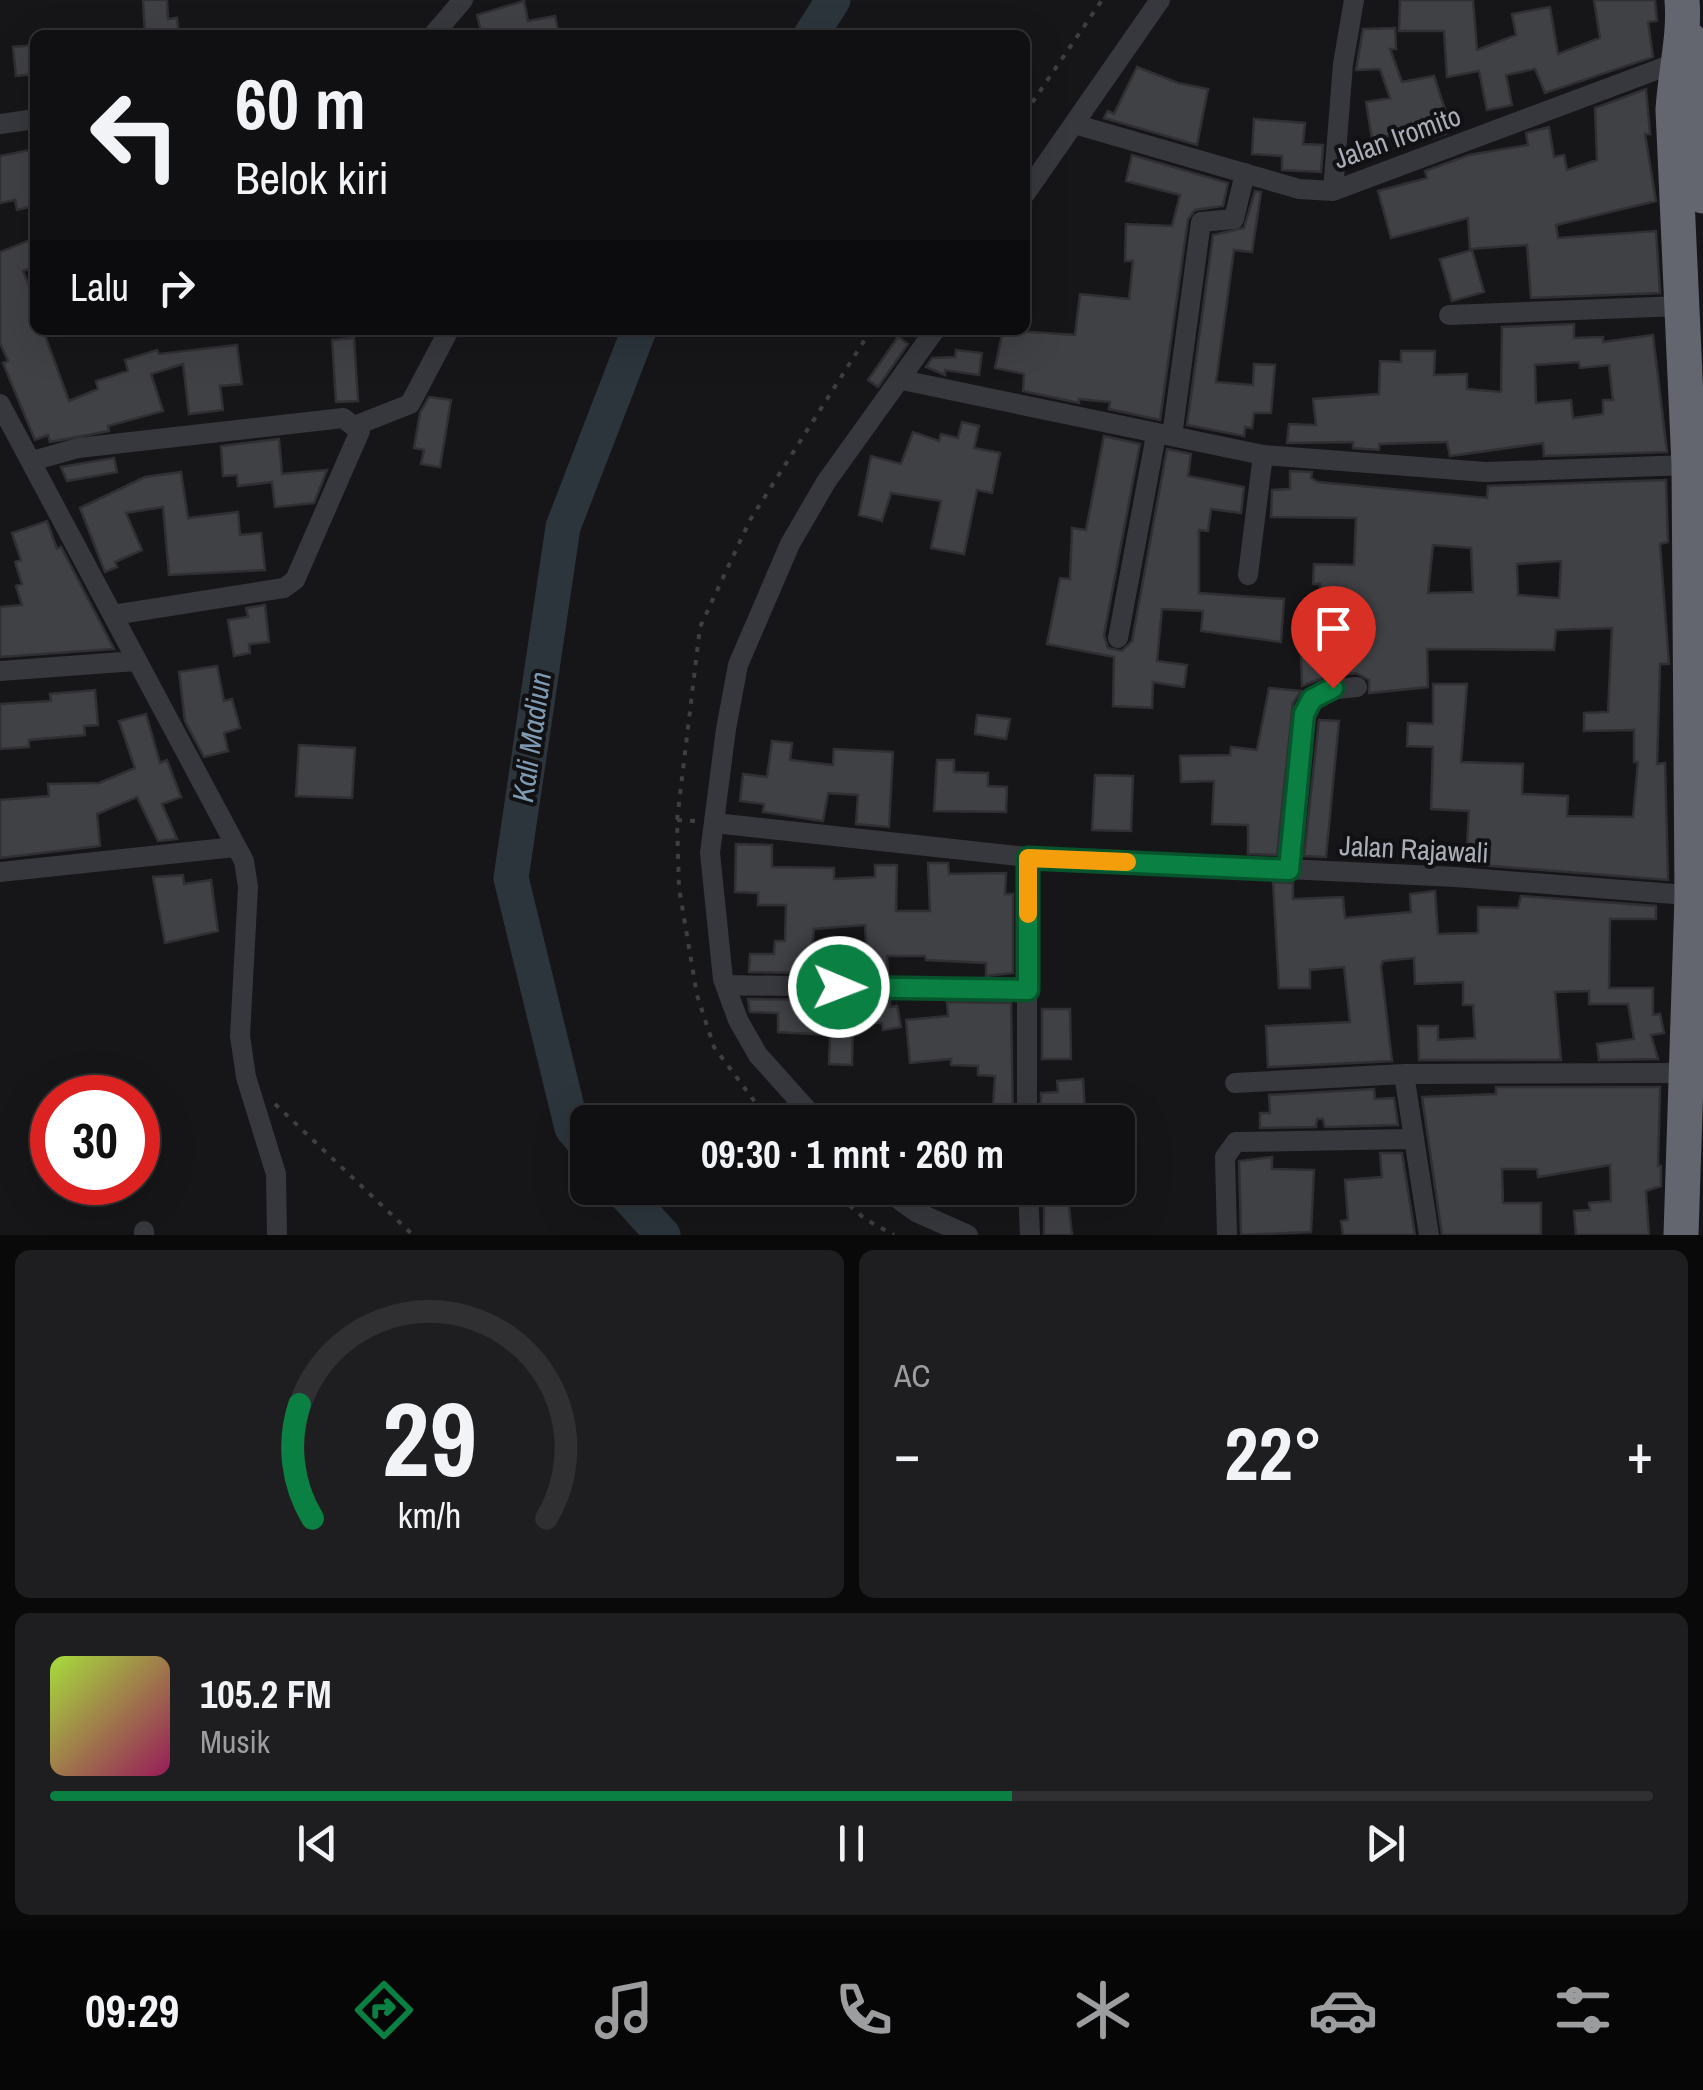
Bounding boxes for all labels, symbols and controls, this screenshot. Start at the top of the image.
text: 60 m [235,57,366,151]
icon: left [70,70,200,200]
street label: Jalan Iromito [1328,96,1466,178]
text: Belok kiri [235,147,389,208]
icon: right [149,260,204,315]
text: Lalu [70,262,129,313]
pin [1291,586,1376,689]
icon: arrive [1306,601,1361,656]
water label: Kali Madiun [502,669,560,805]
street label: Jalan Rajawali [1338,826,1490,872]
position arrow [787,935,891,1039]
speed limit sign: 30 [30,1075,160,1205]
text: 09:30 · 1 mnt · 260 m [701,1129,1004,1180]
text: AC [894,1354,930,1397]
text: 29 [382,1368,477,1508]
text: 22° [1224,1402,1323,1503]
text: − [894,1416,920,1490]
text: + [1627,1416,1653,1490]
text: km/h [398,1491,461,1539]
text: 105.2 FM [200,1669,332,1720]
text: Musik [200,1720,270,1763]
icon: previous [290,1816,345,1871]
icon: pause [824,1816,879,1871]
icon: next [1358,1816,1413,1871]
icon: directions [349,1975,419,2045]
icon: music [589,1975,659,2045]
icon: phone [829,1975,899,2045]
icon: climate [1068,1975,1138,2045]
icon: car [1308,1975,1378,2045]
icon: filters [1548,1975,1618,2045]
text: 09:29 [85,1980,179,2041]

